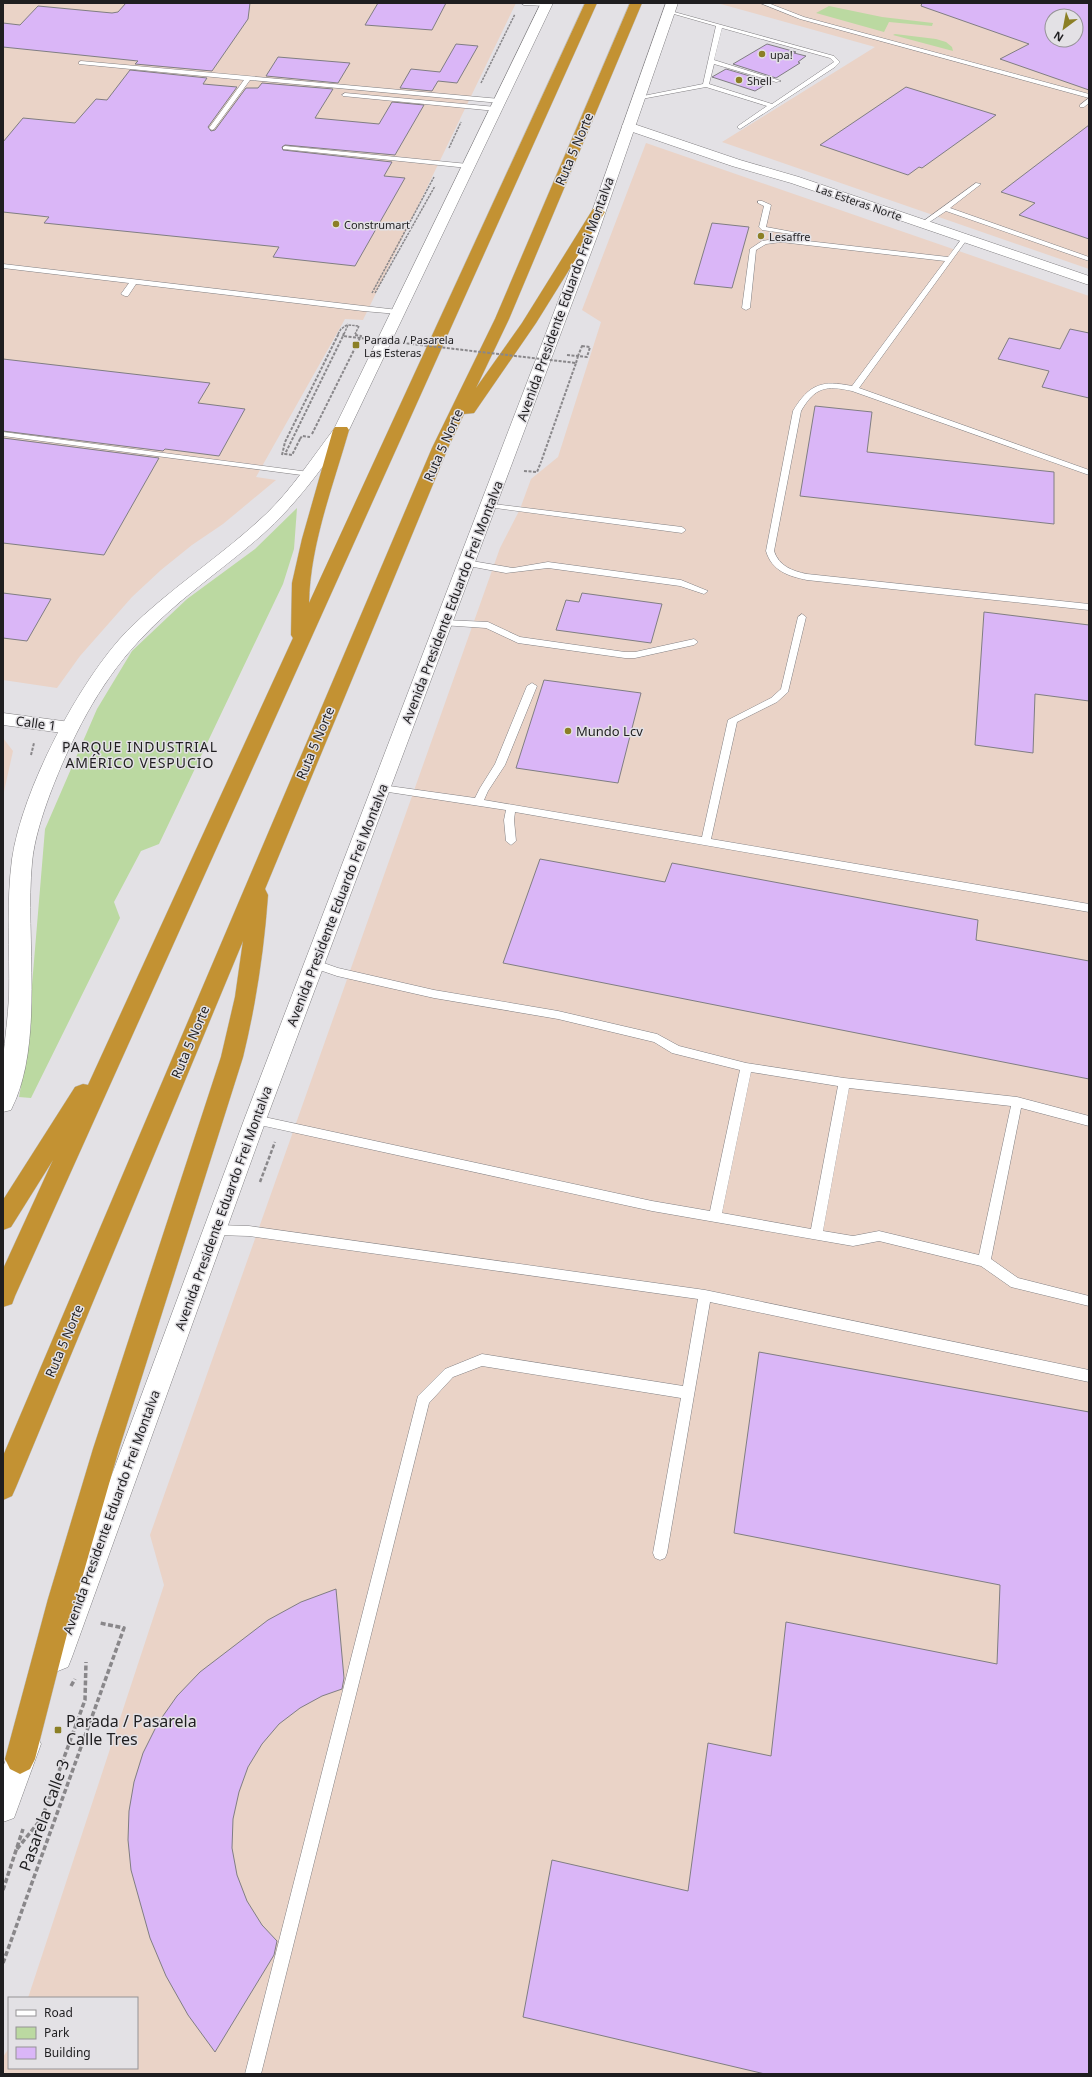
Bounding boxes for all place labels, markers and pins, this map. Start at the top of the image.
place label: upa! [770,47,793,62]
marker: upa! [757,49,767,59]
place label: Shell [747,73,772,88]
marker: Shell [734,75,744,85]
place label: Construmart [344,217,410,232]
marker: Construmart [331,219,341,229]
place label: Lesaffre [769,229,811,244]
marker: Lesaffre [756,231,766,241]
place label: Parada / Pasarela Las Esteras [364,332,454,360]
marker: Parada / Pasarela Las Esteras [351,340,361,350]
place label: Mundo Lcv [576,722,643,740]
marker: Mundo Lcv [563,726,573,736]
place label: Parada / Pasarela Calle Tres [66,1710,197,1750]
marker: Parada / Pasarela Calle Tres [53,1725,63,1735]

